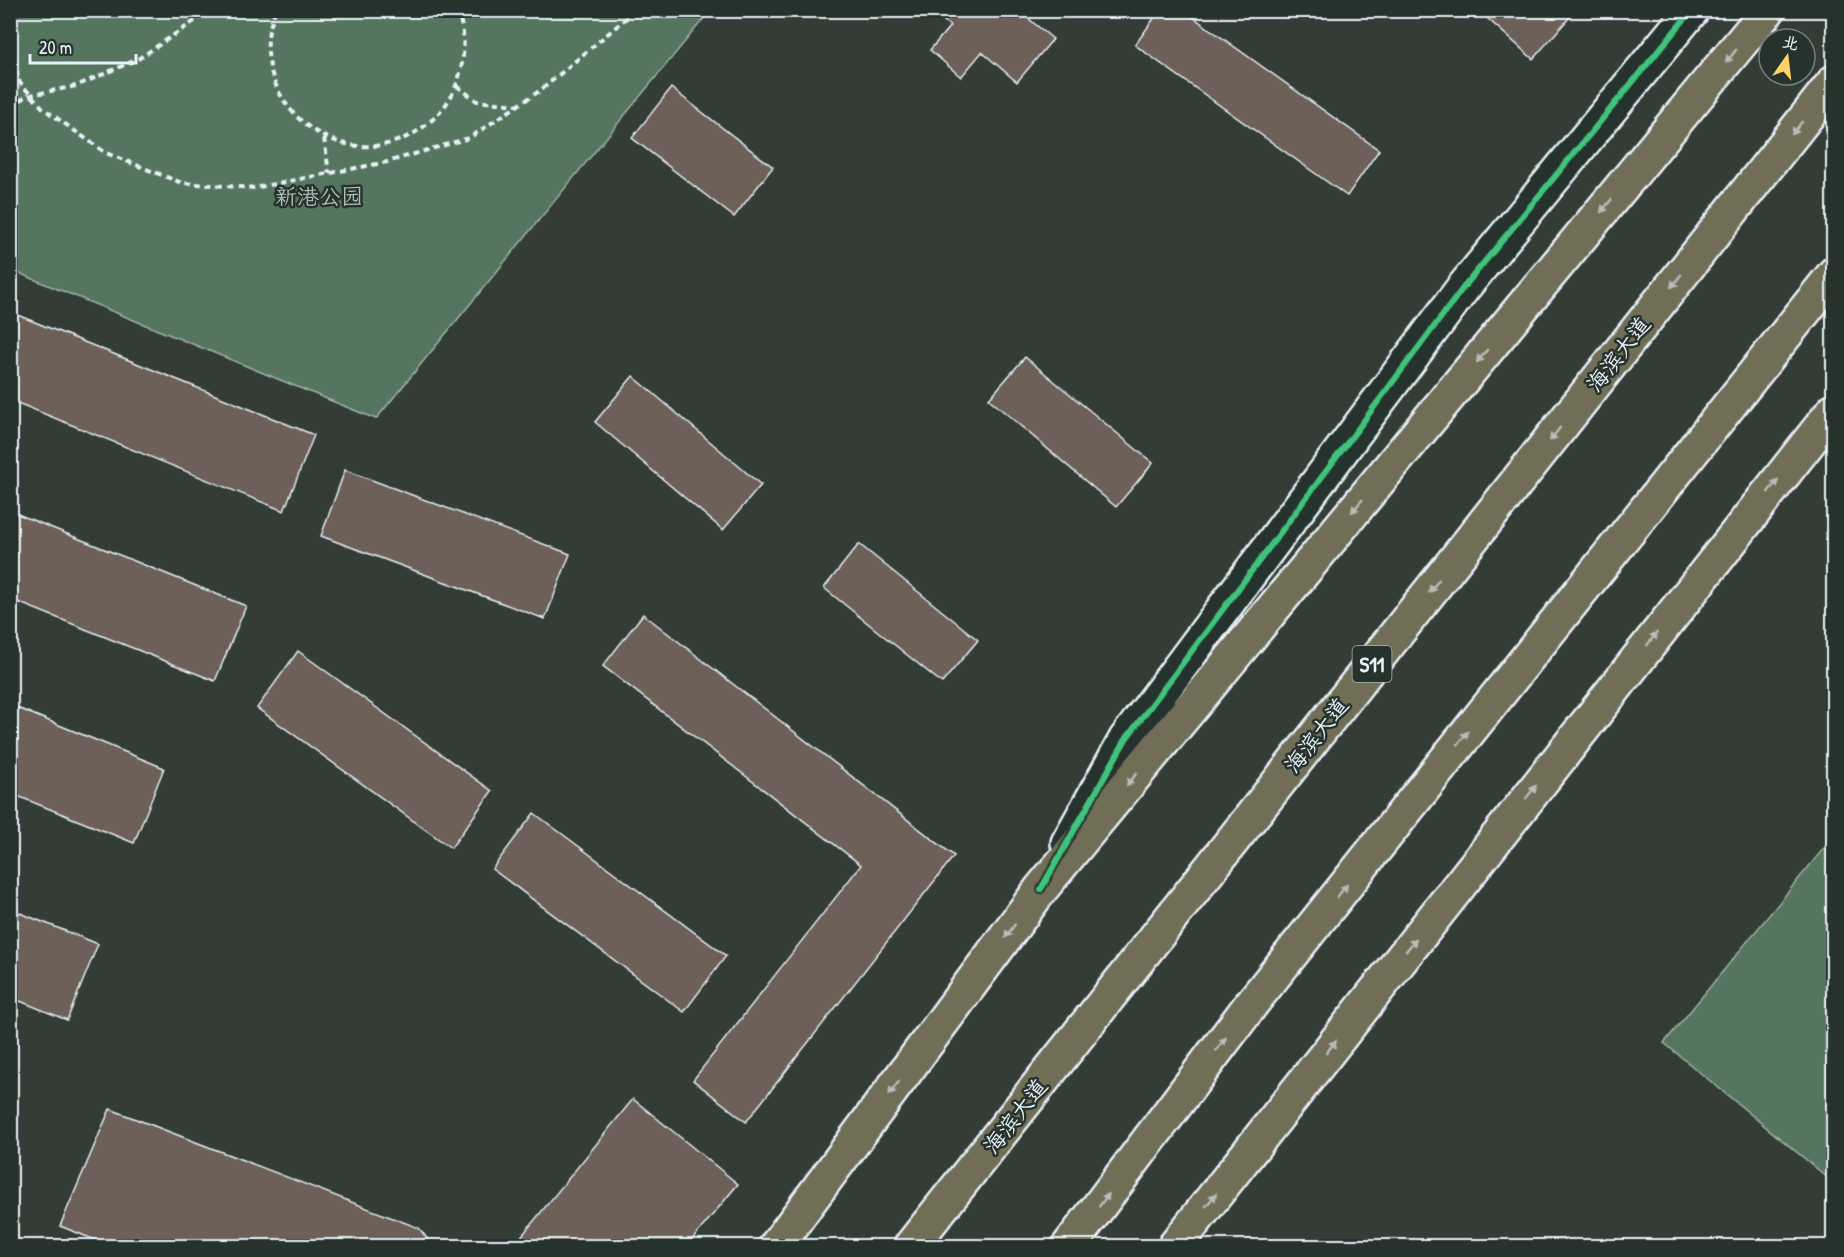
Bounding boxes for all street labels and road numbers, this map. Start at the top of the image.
street label: 海滨大道 [1579,310,1657,398]
road number: S11 [1352,646,1392,682]
street label: 海滨大道 [1277,691,1355,779]
street label: 海滨大道 [976,1072,1054,1160]

